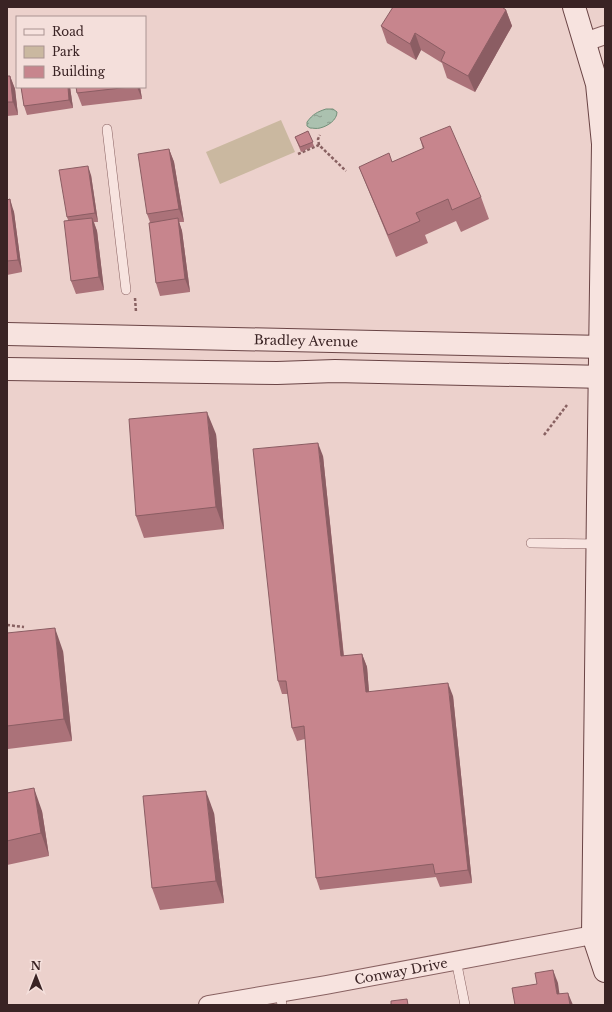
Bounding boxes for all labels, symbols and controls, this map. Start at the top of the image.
legend [16,16,146,88]
text: Road [52,24,84,39]
text: Park [52,44,80,59]
text: Building [52,64,106,79]
street label: Bradley Avenue [254,331,358,351]
street label: Conway Drive [353,954,449,988]
north arrow [16,956,56,996]
text: N [31,959,42,973]

